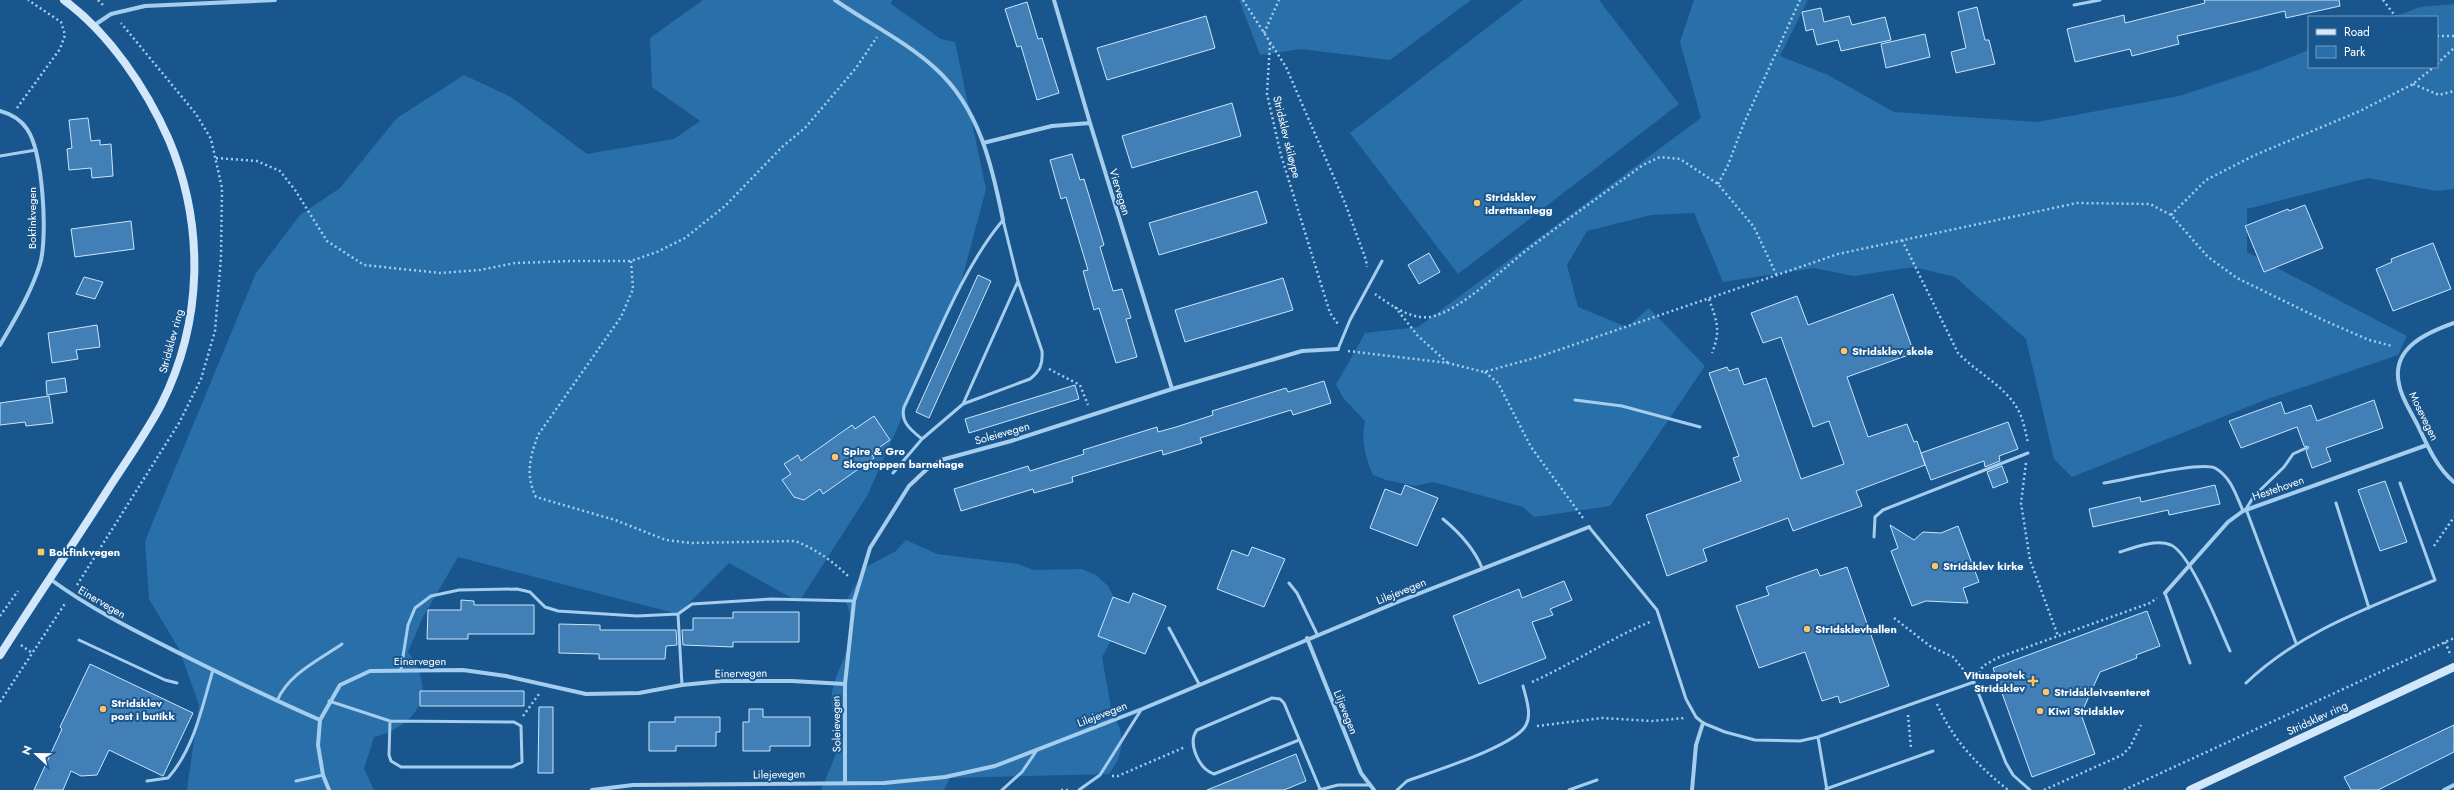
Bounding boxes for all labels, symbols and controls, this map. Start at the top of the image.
legend [2308,16,2438,68]
text: Road [2344,23,2370,41]
text: Park [2344,43,2366,61]
street label: Stridsklev skiløype [1269,94,1305,180]
street label: Viervegen [1105,167,1135,217]
street label: Bokfinkvegen [24,187,40,249]
place label: Stridsklev idrettsanlegg [1485,189,1553,218]
marker: Stridsklev idrettsanlegg [1472,198,1482,208]
street label: Stridsklev ring [155,307,187,375]
place label: Stridsklev skole [1852,343,1933,359]
marker: Stridsklev skole [1839,346,1849,356]
street label: Mosevegen [2405,389,2443,443]
street label: Soleievegen [973,418,1031,448]
place label: Spire & Gro Skogtoppen barnehage [843,443,964,472]
marker: Spire & Gro Skogtoppen barnehage [830,452,840,462]
street label: Hestehoven [2250,472,2306,504]
place label: Bokfinkvegen [49,544,120,560]
marker: Bokfinkvegen [36,547,46,557]
place label: Stridsklev kirke [1943,558,2024,574]
marker: Stridsklev kirke [1930,561,1940,571]
street label: Lilejevegen [1374,574,1428,608]
street label: Einervegen [75,582,129,622]
place label: Stridsklevhallen [1815,621,1897,637]
marker: Stridsklevhallen [1802,624,1812,634]
street label: Einervegen [394,653,446,669]
street label: Einervegen [715,665,767,681]
place label: Vitusapotek Stridsklev [1963,667,2026,696]
marker: Vitusapotek Stridsklev [2028,676,2038,686]
place label: Stridskleivsenteret [2054,684,2150,700]
street label: Liljevegen [1330,687,1362,737]
marker: Stridskleivsenteret [2041,687,2051,697]
place label: Stridsklev post i butikk [111,695,175,724]
street label: Soleievegen [828,696,844,752]
street label: Lilejevegen [1075,697,1129,731]
street label: Stridsklev ring [2284,697,2350,739]
place label: Kiwi Stridsklev [2048,703,2125,719]
marker: Stridsklev post i butikk [98,704,108,714]
marker: Kiwi Stridsklev [2035,706,2045,716]
north arrow [16,734,56,774]
text: N [18,743,36,757]
street label: Lilejevegen [753,766,805,782]

